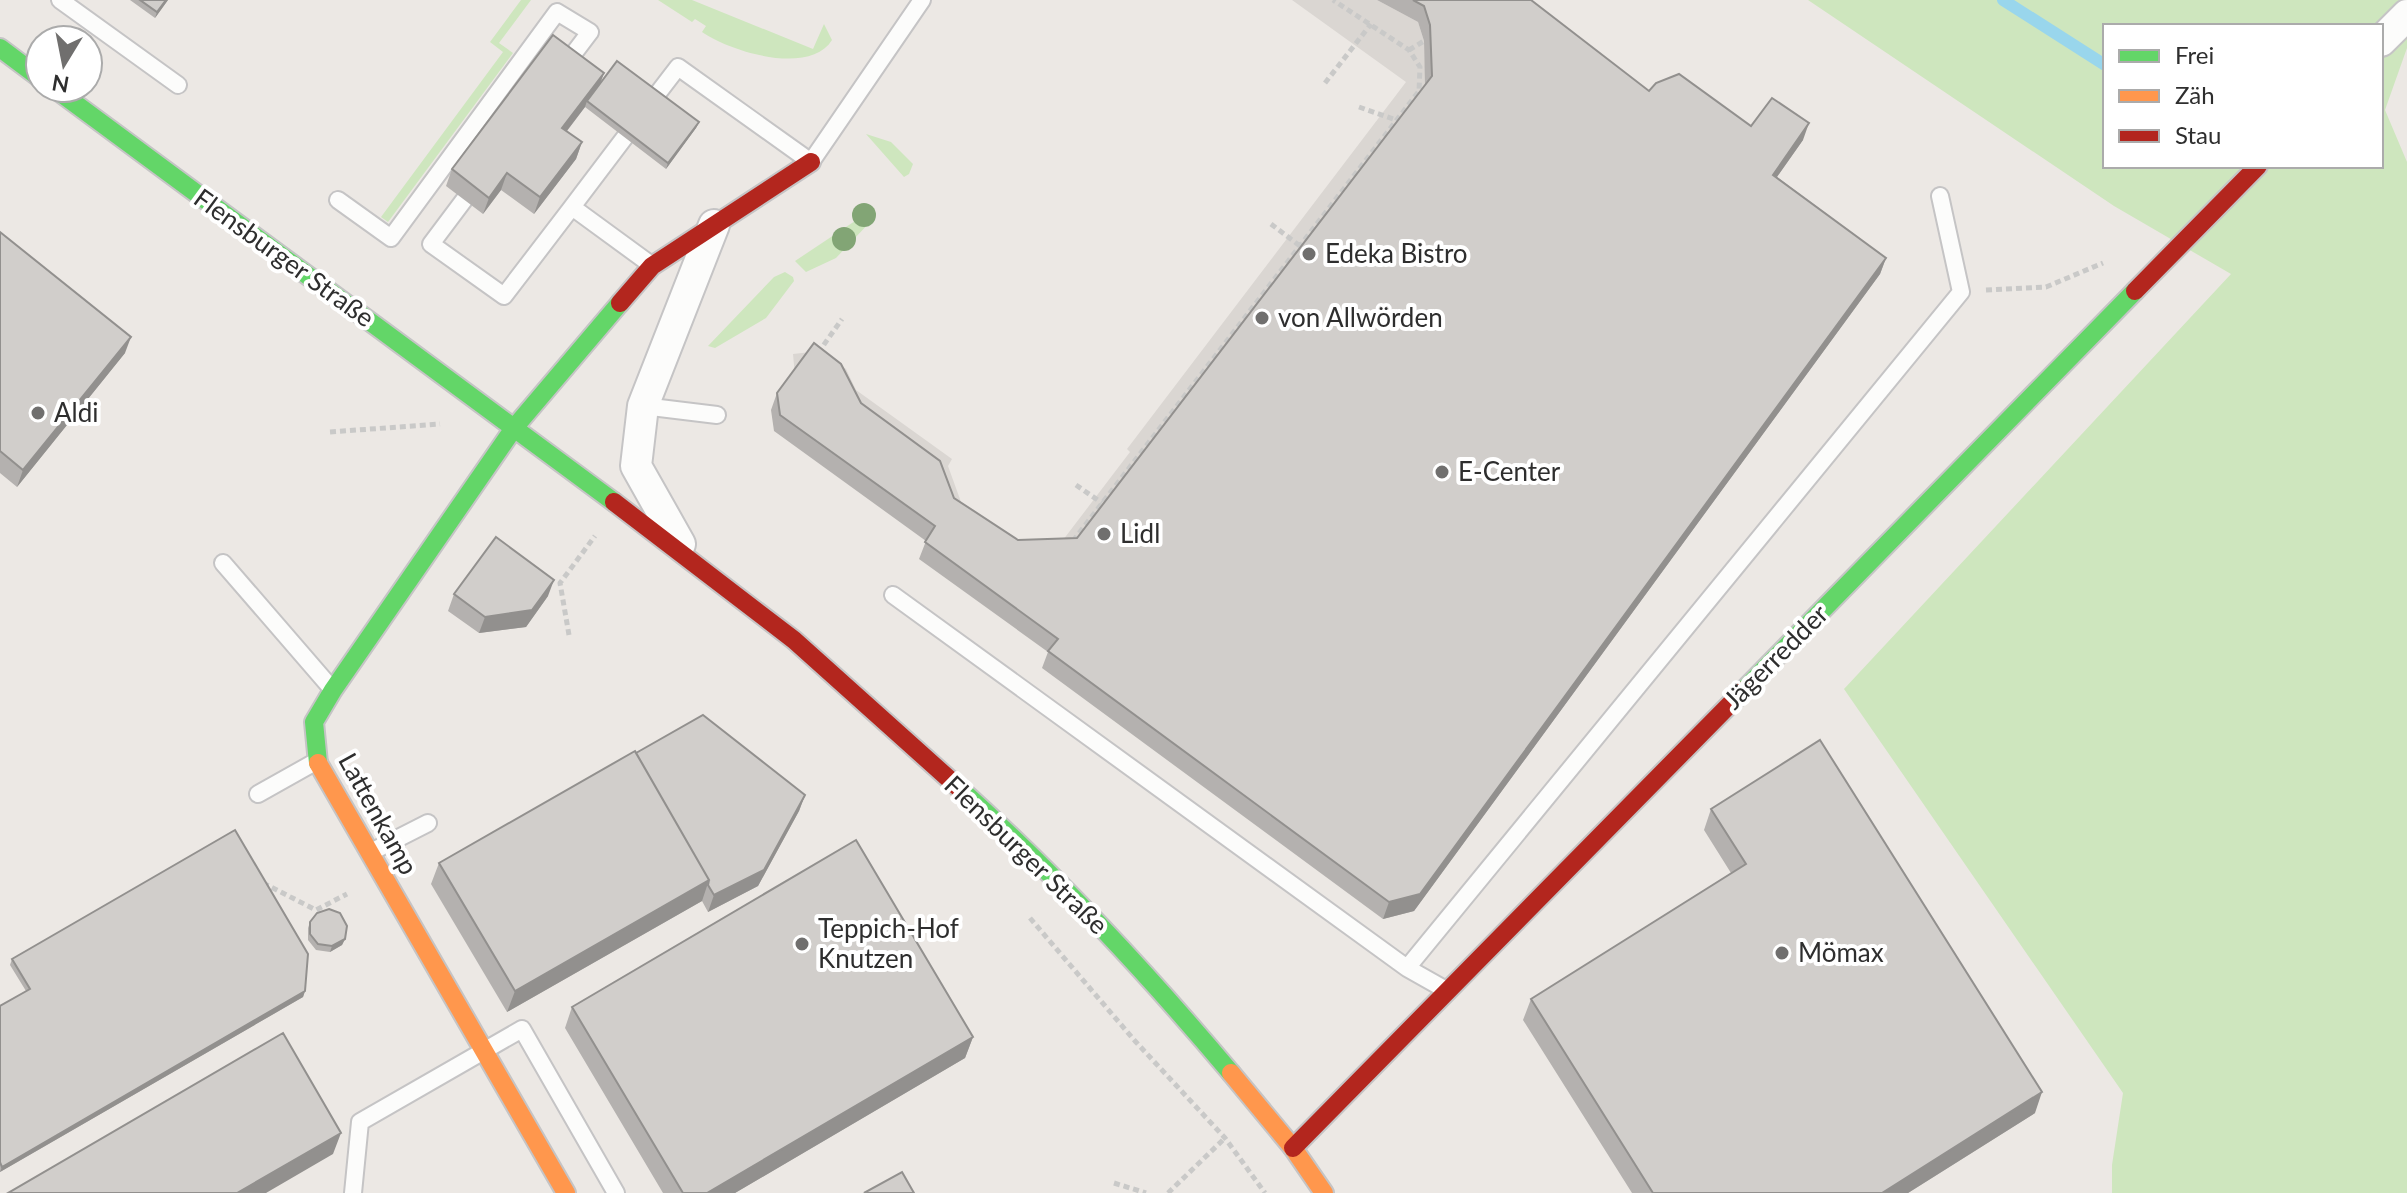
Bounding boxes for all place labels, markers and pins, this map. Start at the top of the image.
place label: Edeka Bistro [1325,237,1468,269]
marker: Edeka Bistro [1300,245,1318,263]
place label: von Allwörden [1278,301,1443,333]
marker: von Allwörden [1253,309,1271,327]
place label: Aldi [54,396,99,428]
marker: Aldi [29,404,47,422]
place label: E-Center [1458,455,1561,487]
marker: E-Center [1433,463,1451,481]
place label: Lidl [1120,517,1160,549]
marker: Lidl [1095,525,1113,543]
place label: Teppich-Hof Knutzen [818,912,959,974]
marker: Teppich-Hof Knutzen [793,935,811,953]
place label: Mömax [1798,936,1884,968]
marker: Mömax [1773,944,1791,962]

